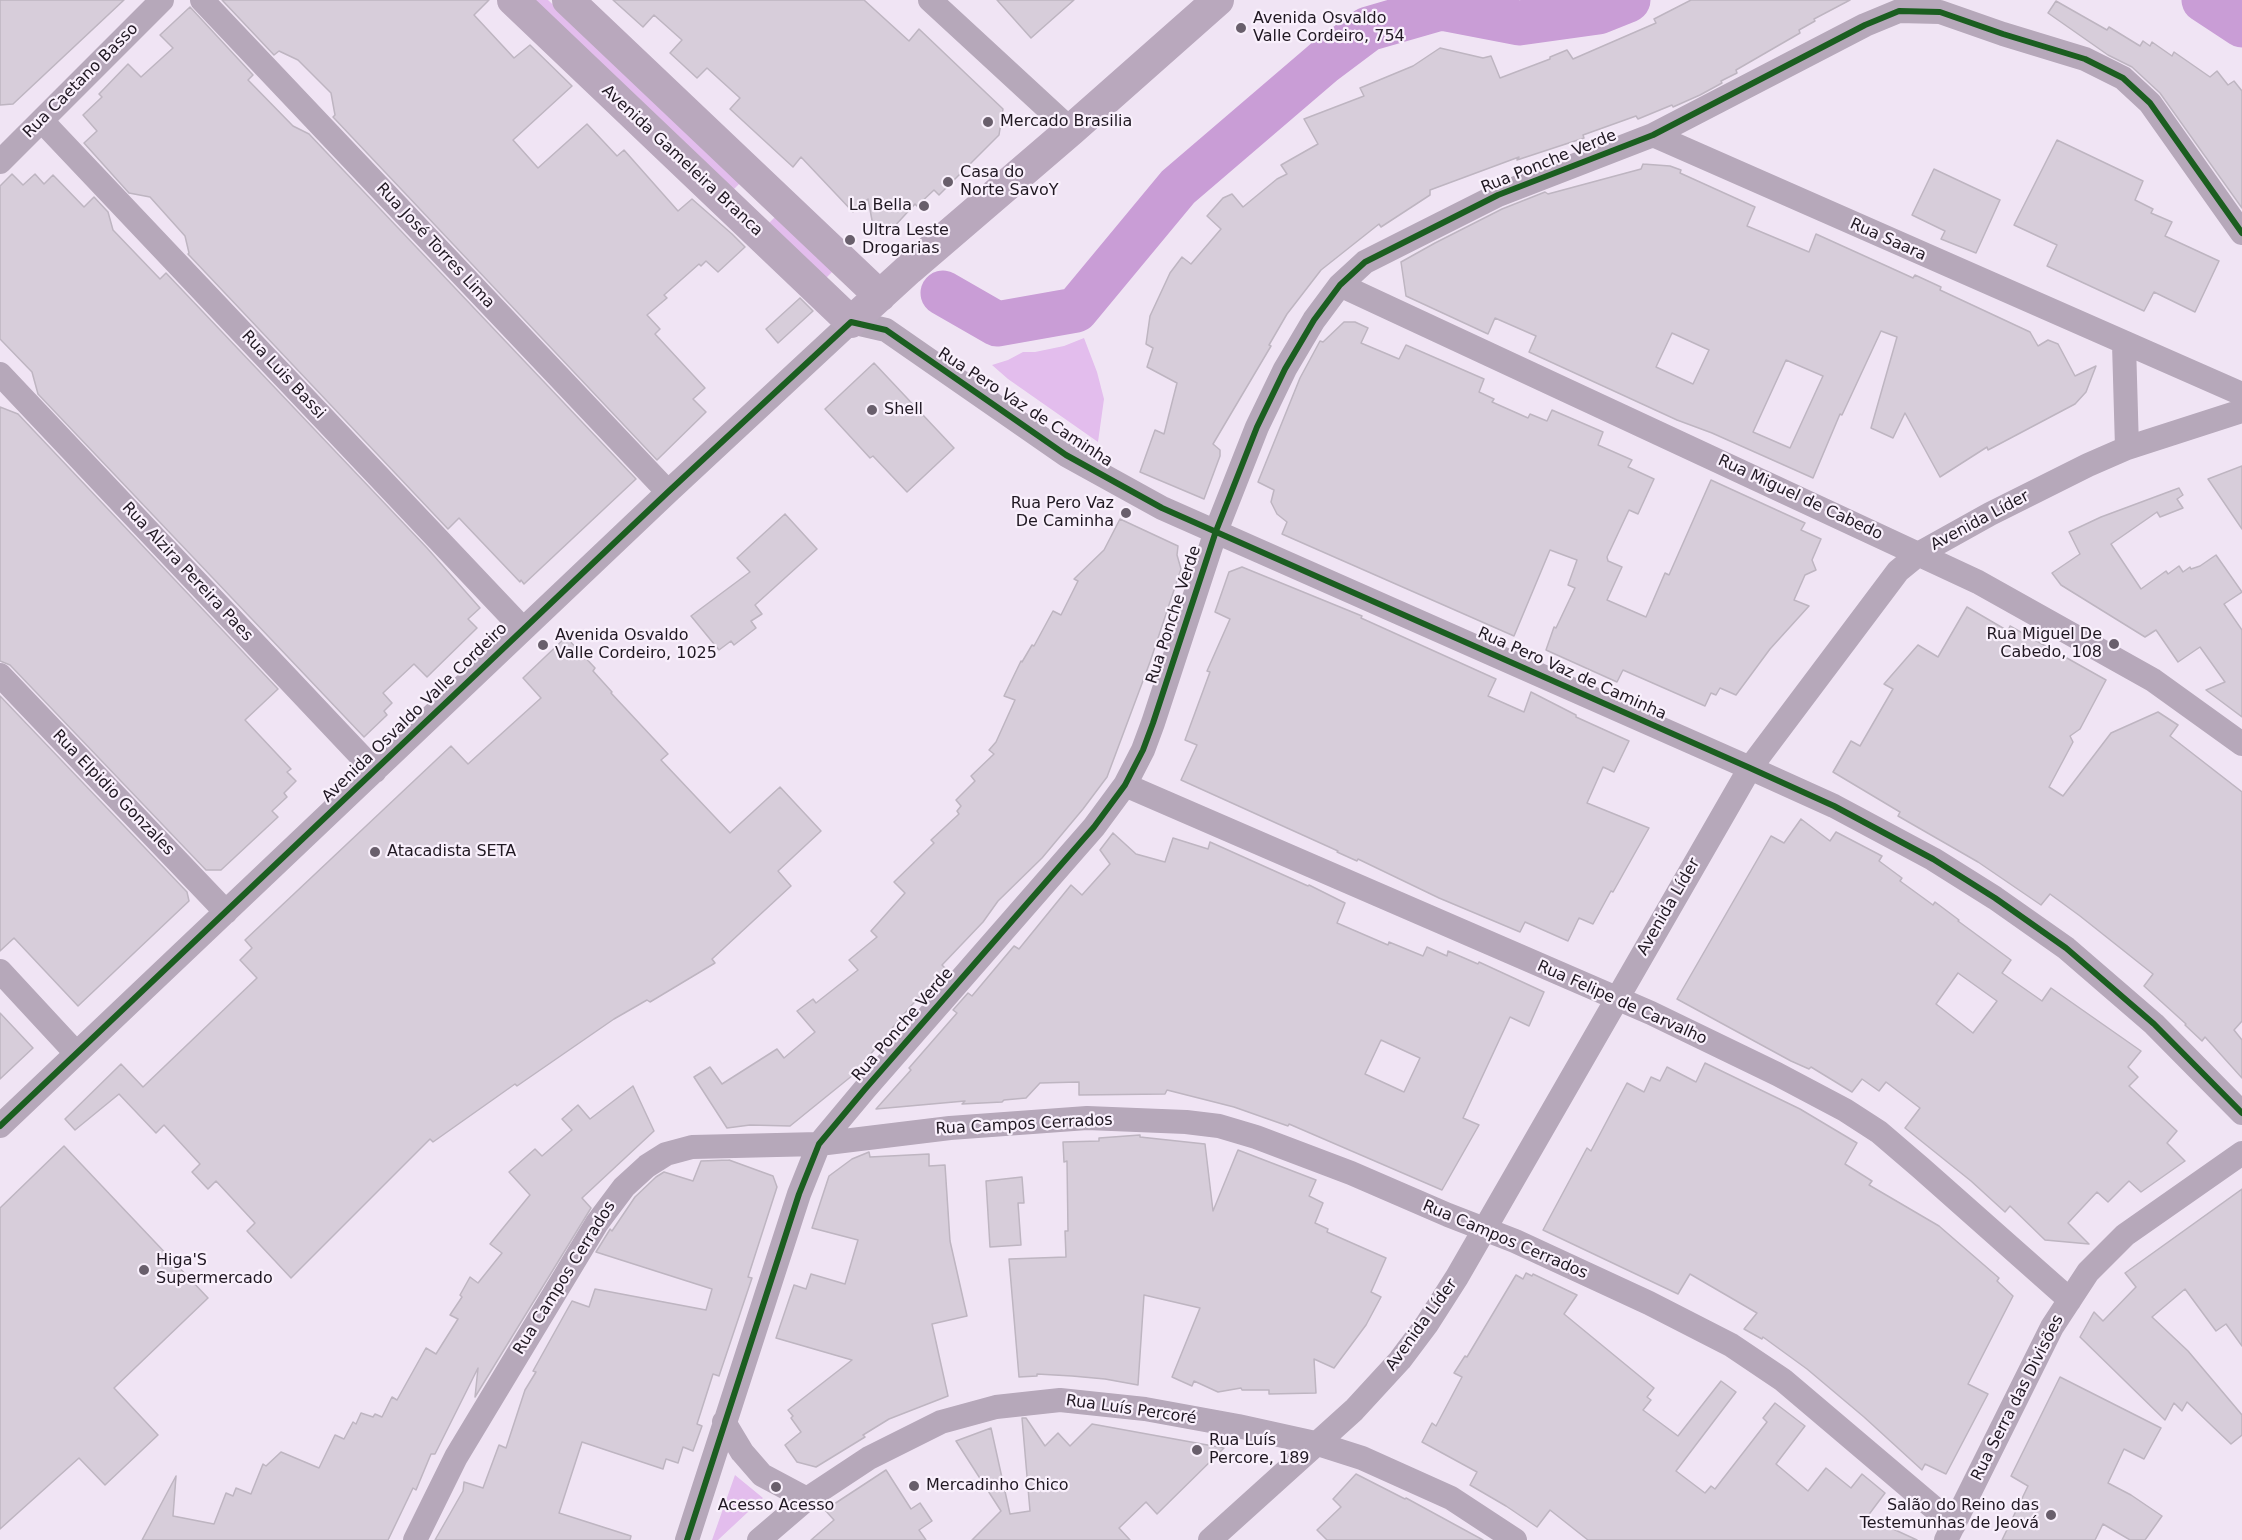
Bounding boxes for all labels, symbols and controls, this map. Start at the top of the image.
place label: Avenida Osvaldo Valle Cordeiro, 754 [1253,9,1405,47]
street label: Rua Caetano Basso [20,20,142,142]
marker: Avenida Osvaldo Valle Cordeiro, 754 [1234,21,1248,35]
street label: Avenida Gameleira Branca [598,81,766,241]
place label: Mercado Brasilia [1000,112,1132,132]
marker: Mercado Brasilia [981,115,995,129]
street label: Rua Ponche Verde [1479,126,1619,198]
place label: Casa do Norte SavoY [960,163,1059,201]
marker: Casa do Norte SavoY [941,175,955,189]
street label: Rua José Torres Lima [372,179,498,313]
place label: La Bella [849,196,912,216]
marker: La Bella [917,199,931,213]
street label: Rua Saara [1847,215,1929,265]
place label: Ultra Leste Drogarias [862,221,949,259]
marker: Ultra Leste Drogarias [843,233,857,247]
street label: Rua Luis Bassi [237,327,329,423]
street label: Rua Pero Vaz de Caminha [934,344,1116,472]
place label: Shell [884,400,923,420]
marker: Shell [865,403,879,417]
street label: Rua Miguel de Cabedo [1715,451,1885,545]
street label: Avenida Líder [1927,487,2033,555]
place label: Rua Pero Vaz De Caminha [1011,494,1114,532]
street label: Rua Alzira Pereira Paes [118,499,256,645]
marker: Rua Pero Vaz De Caminha [1119,506,1133,520]
street label: Rua Ponche Verde [1143,543,1205,687]
street label: Avenida Osvaldo Valle Cordeiro [319,619,511,807]
street label: Rua Pero Vaz de Caminha [1475,624,1669,724]
place label: Rua Miguel De Cabedo, 108 [1986,625,2102,663]
place label: Avenida Osvaldo Valle Cordeiro, 1025 [555,626,717,664]
marker: Rua Miguel De Cabedo, 108 [2107,637,2121,651]
marker: Avenida Osvaldo Valle Cordeiro, 1025 [536,638,550,652]
street label: Rua Elpidio Gonzales [48,726,178,860]
place label: Atacadista SETA [387,842,516,862]
marker: Atacadista SETA [368,845,382,859]
street label: Avenida Líder [1633,855,1705,959]
street label: Rua Felipe de Carvalho [1534,957,1710,1049]
street label: Rua Ponche Verde [848,964,958,1086]
street label: Rua Campos Cerrados [935,1111,1113,1139]
street label: Rua Campos Cerrados [1420,1197,1590,1283]
street label: Rua Campos Cerrados [510,1198,620,1358]
place label: Higa'S Supermercado [156,1251,273,1289]
marker: Higa'S Supermercado [137,1263,151,1277]
street label: Avenida Líder [1382,1275,1462,1375]
street label: Rua Serra das Divisões [1968,1312,2068,1484]
street label: Rua Luís Percoré [1064,1391,1198,1429]
place label: Rua Luís Percore, 189 [1209,1431,1310,1469]
marker: Rua Luís Percore, 189 [1190,1443,1204,1457]
place label: Mercadinho Chico [926,1476,1069,1496]
marker: Mercadinho Chico [907,1479,921,1493]
marker: Acesso Acesso [769,1480,783,1494]
place label: Acesso Acesso [718,1496,834,1516]
place label: Salão do Reino das Testemunhas de Jeová [1860,1496,2039,1534]
marker: Salão do Reino das Testemunhas de Jeová [2044,1508,2058,1522]

